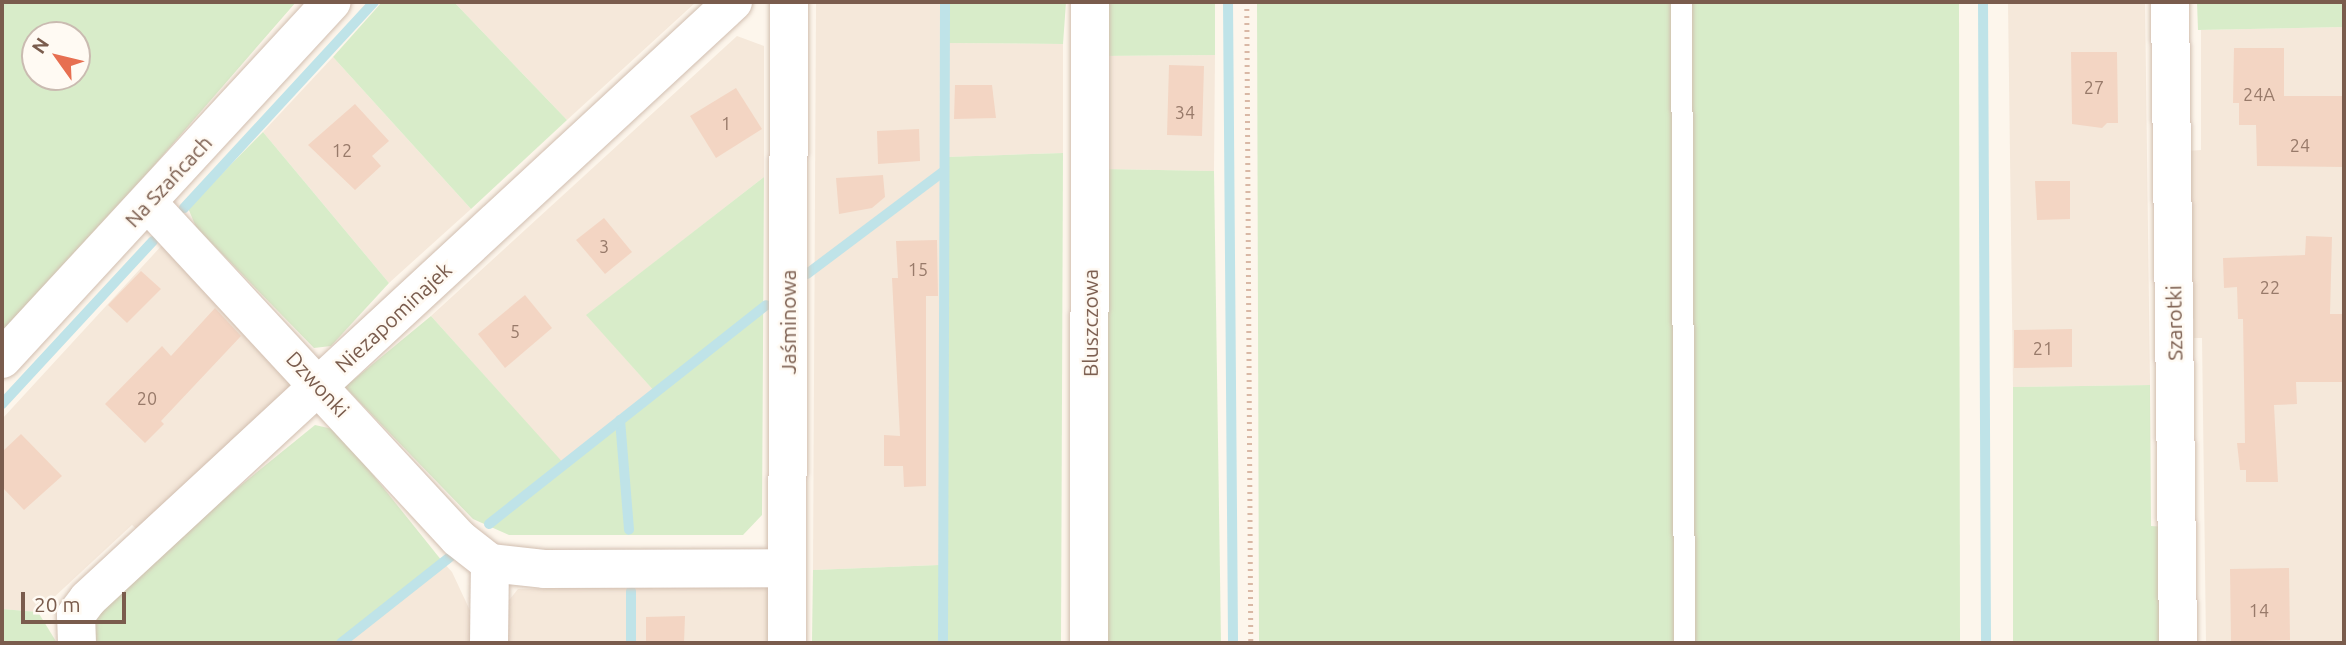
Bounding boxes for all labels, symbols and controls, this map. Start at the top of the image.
north arrow [21,21,91,91]
text: N [27,33,53,57]
house number: 27 [2084,76,2104,98]
house number: 24A [2243,83,2275,105]
house number: 34 [1175,101,1195,123]
house number: 1 [721,112,731,134]
street label: Na Szańcach [119,130,217,232]
house number: 24 [2290,134,2310,156]
house number: 12 [332,139,352,161]
house number: 3 [599,235,609,257]
street label: Niezapominajek [330,257,456,377]
house number: 15 [908,258,928,280]
street label: Bluszczowa [1077,269,1103,377]
street label: Jaśminowa [775,270,801,374]
house number: 22 [2260,276,2280,298]
street label: Szarotki [2161,285,2187,361]
house number: 5 [510,320,520,342]
house number: 21 [2033,337,2053,359]
street label: Dzwonki [281,346,355,422]
house number: 20 [137,387,157,409]
scale bar [24,578,130,622]
text: 20 m [34,592,81,616]
house number: 14 [2249,599,2269,621]

